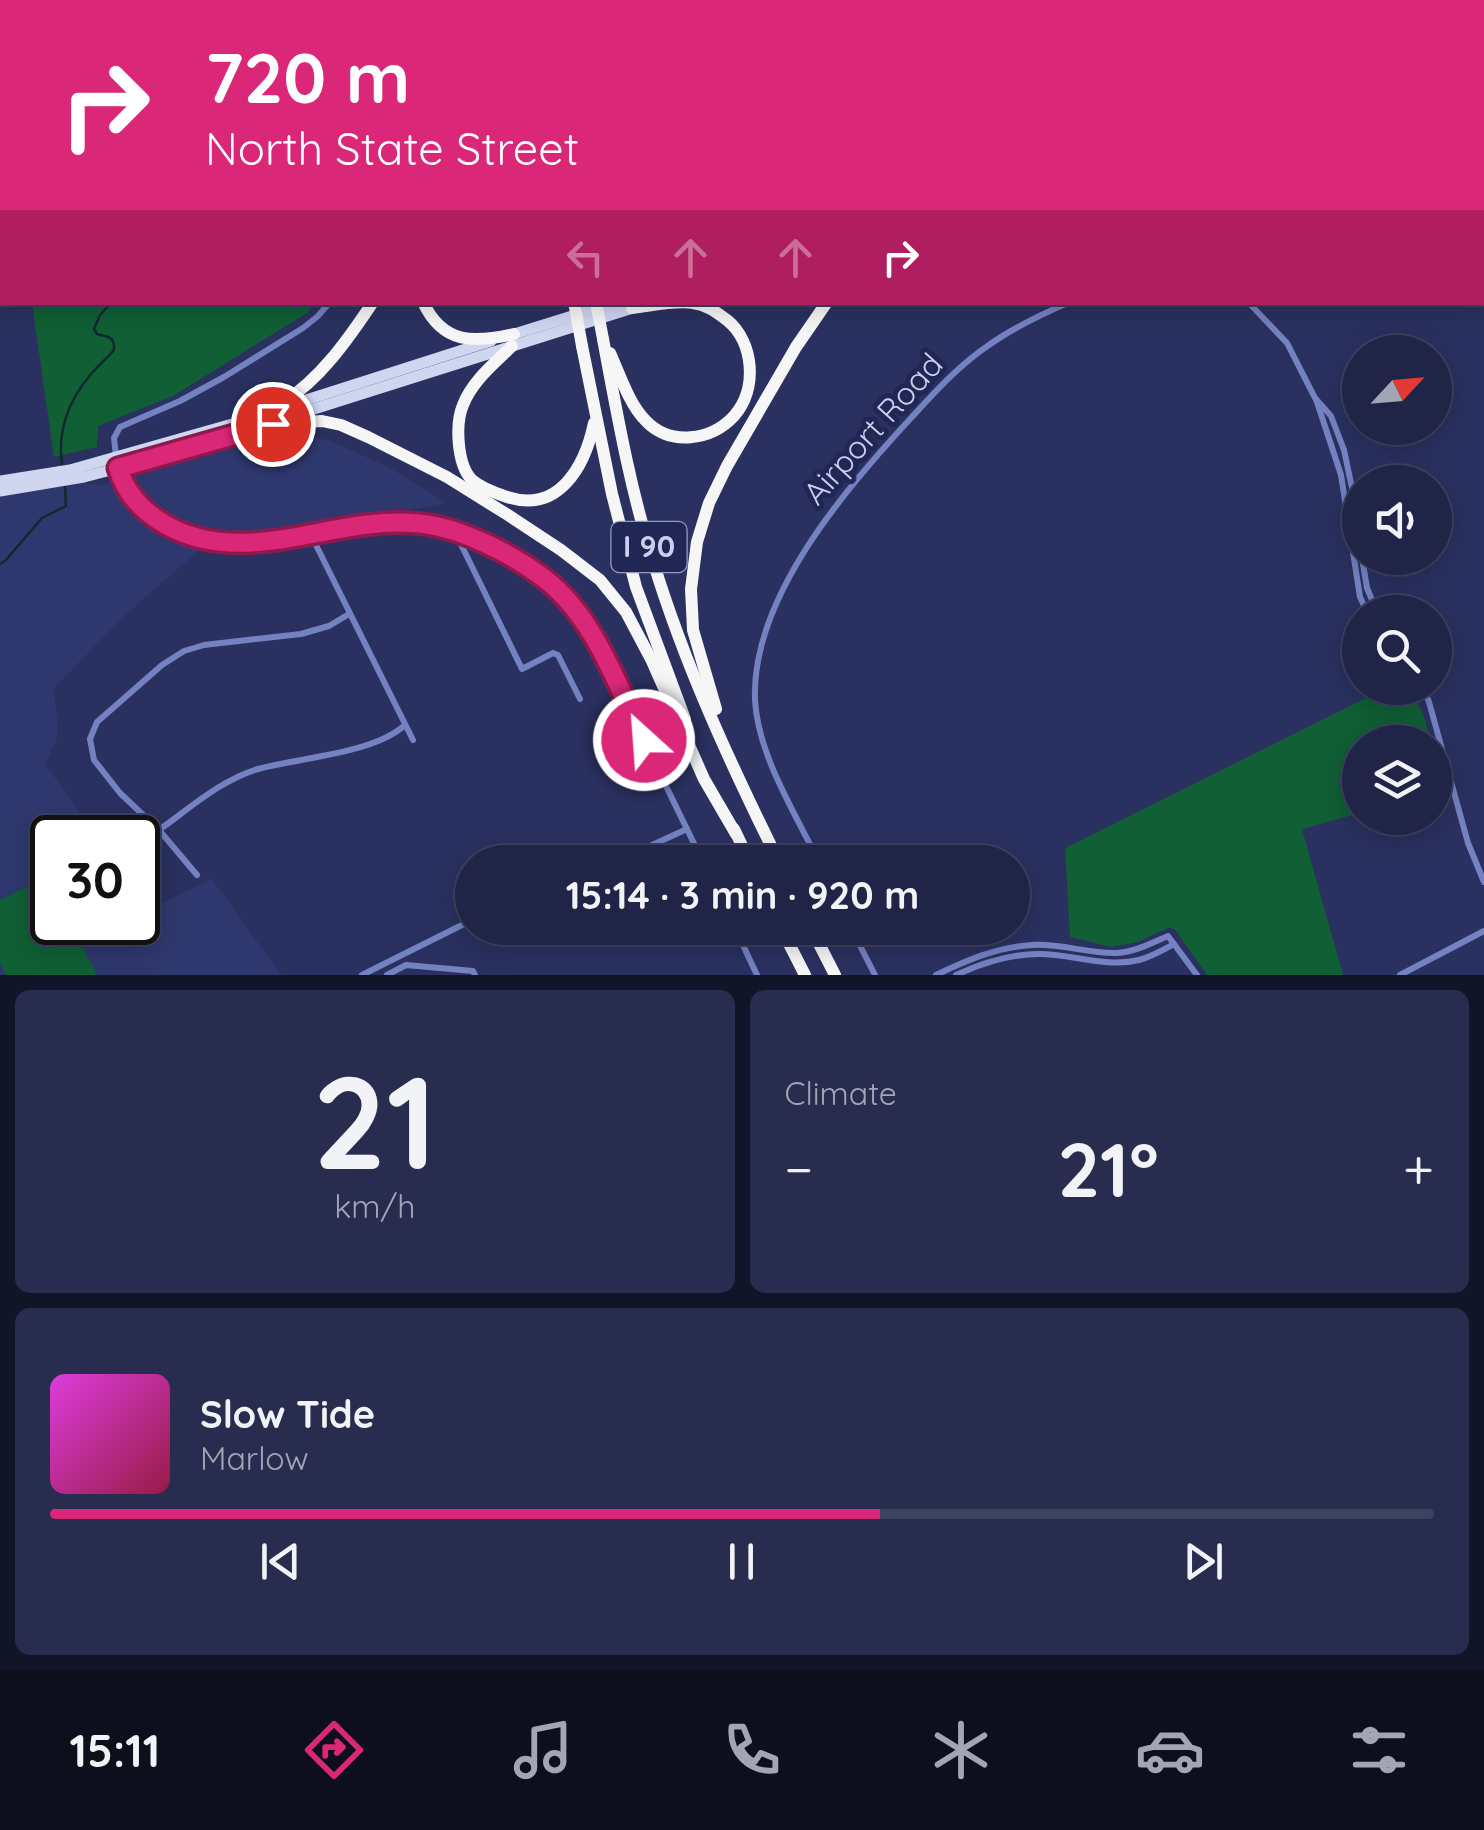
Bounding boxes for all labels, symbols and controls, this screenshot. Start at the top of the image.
text: 720 m [205,33,410,121]
icon: right [40,40,170,170]
text: North State Street [205,120,579,176]
icon: left [558,230,613,285]
icon: ahead [663,230,718,285]
icon: ahead [768,230,823,285]
icon: right [873,230,928,285]
north arrow [1342,335,1452,445]
map controls [1342,335,1452,835]
street label: Airport Road [794,344,951,512]
pin [231,382,316,467]
icon: arrive [246,397,301,452]
button: sound [1342,465,1452,575]
road number: I 90 [612,522,686,572]
button: search [1342,595,1452,705]
position arrow [592,688,696,792]
button: layers [1342,725,1452,835]
speed limit sign: 30 [30,815,160,945]
text: 15:14 · 3 min · 920 m [566,871,919,919]
text: 21 [312,1039,437,1202]
text: Climate [785,1073,897,1113]
text: 21° [1057,1122,1159,1216]
text: − [785,1134,813,1203]
text: + [1403,1134,1434,1203]
text: km/h [334,1186,415,1226]
text: Slow Tide [200,1390,375,1438]
text: Marlow [200,1438,309,1478]
icon: previous [253,1534,308,1589]
icon: pause [714,1534,769,1589]
icon: next [1176,1534,1231,1589]
icon: directions [299,1715,369,1785]
icon: music [508,1715,578,1785]
icon: phone [717,1715,787,1785]
icon: climate [926,1715,996,1785]
icon: car [1135,1715,1205,1785]
icon: filters [1344,1715,1414,1785]
text: 15:11 [70,1722,160,1778]

